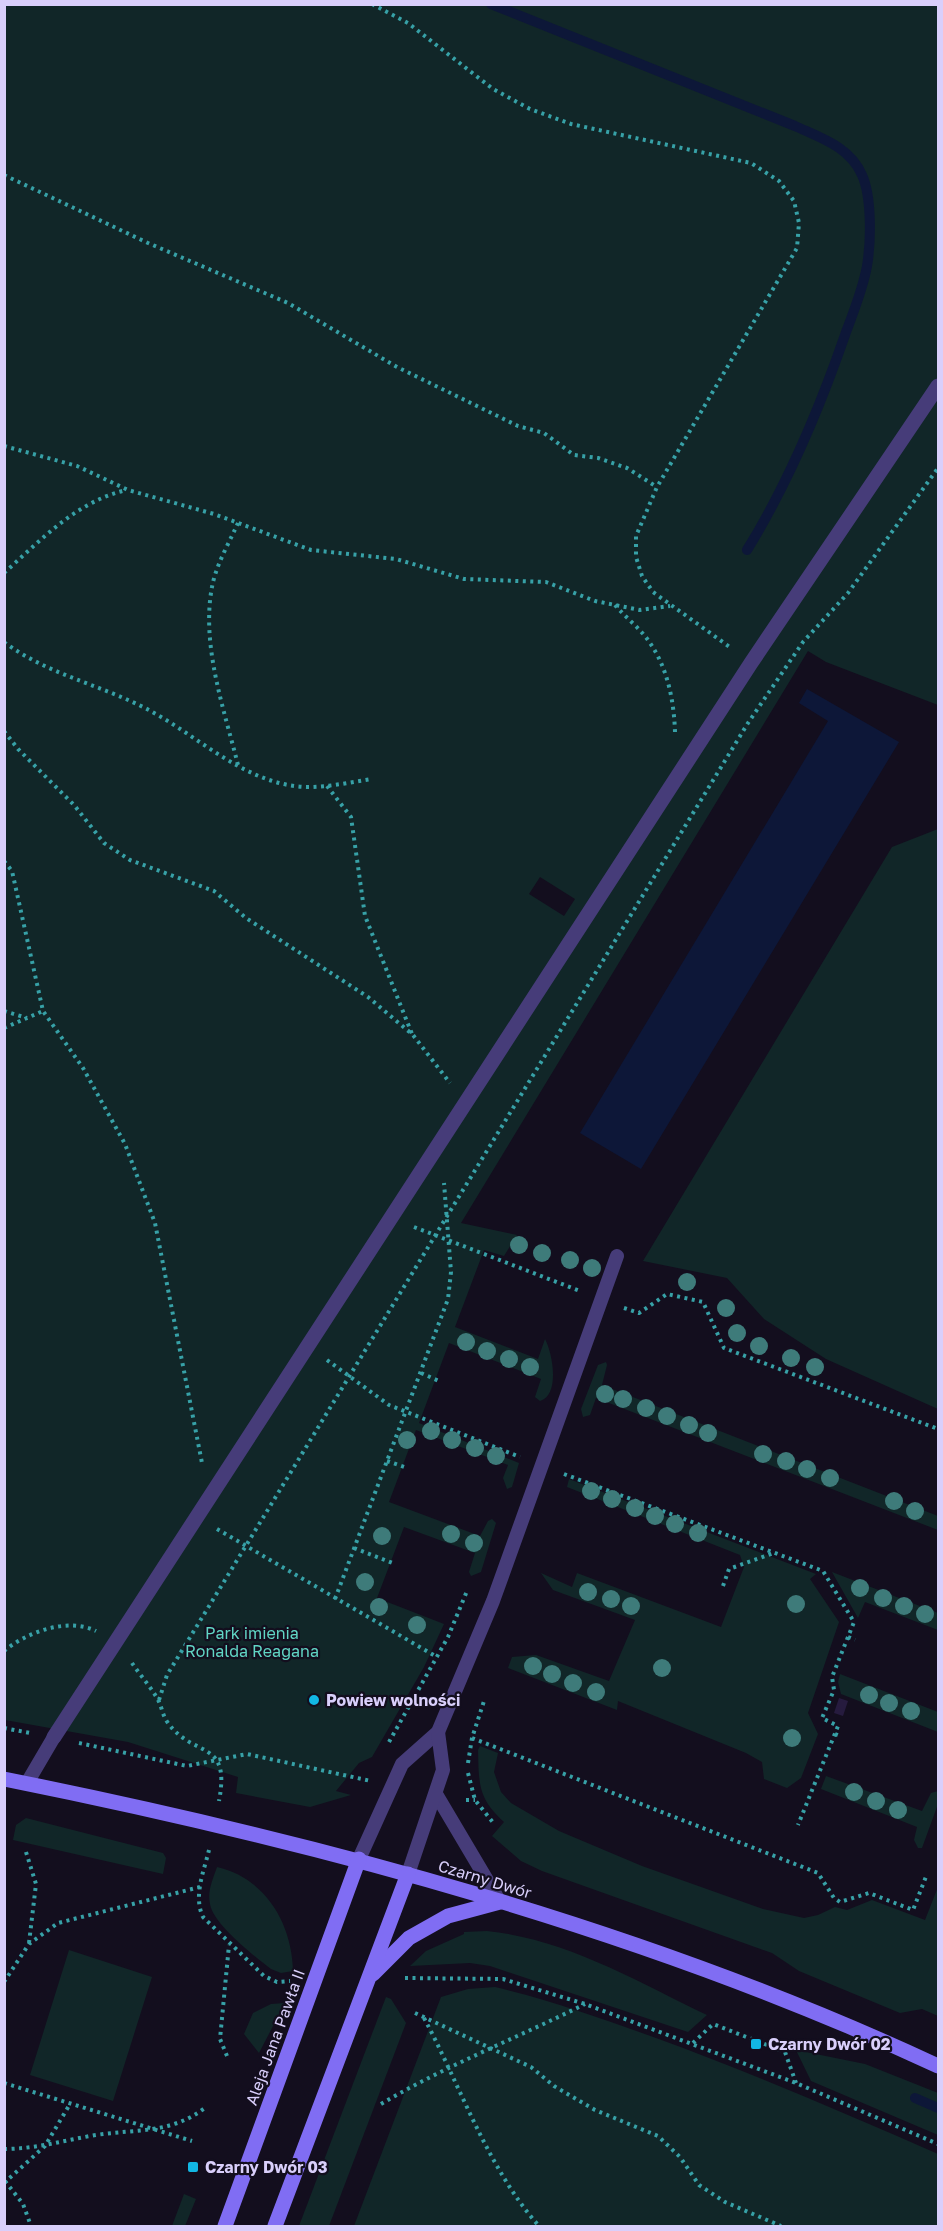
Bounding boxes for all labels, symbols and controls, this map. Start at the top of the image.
park label: Park imienia Ronalda Reagana [185,1623,319,1661]
place label: Powiew wolności [326,1690,460,1710]
marker: Powiew wolności [307,1693,321,1707]
street label: Czarny Dwór [436,1855,534,1903]
street label: Aleja Jana Pawła II [241,1966,309,2108]
place label: Czarny Dwór 02 [768,2034,891,2054]
marker: Czarny Dwór 02 [749,2037,763,2051]
place label: Czarny Dwór 03 [205,2157,328,2177]
marker: Czarny Dwór 03 [186,2160,200,2174]

